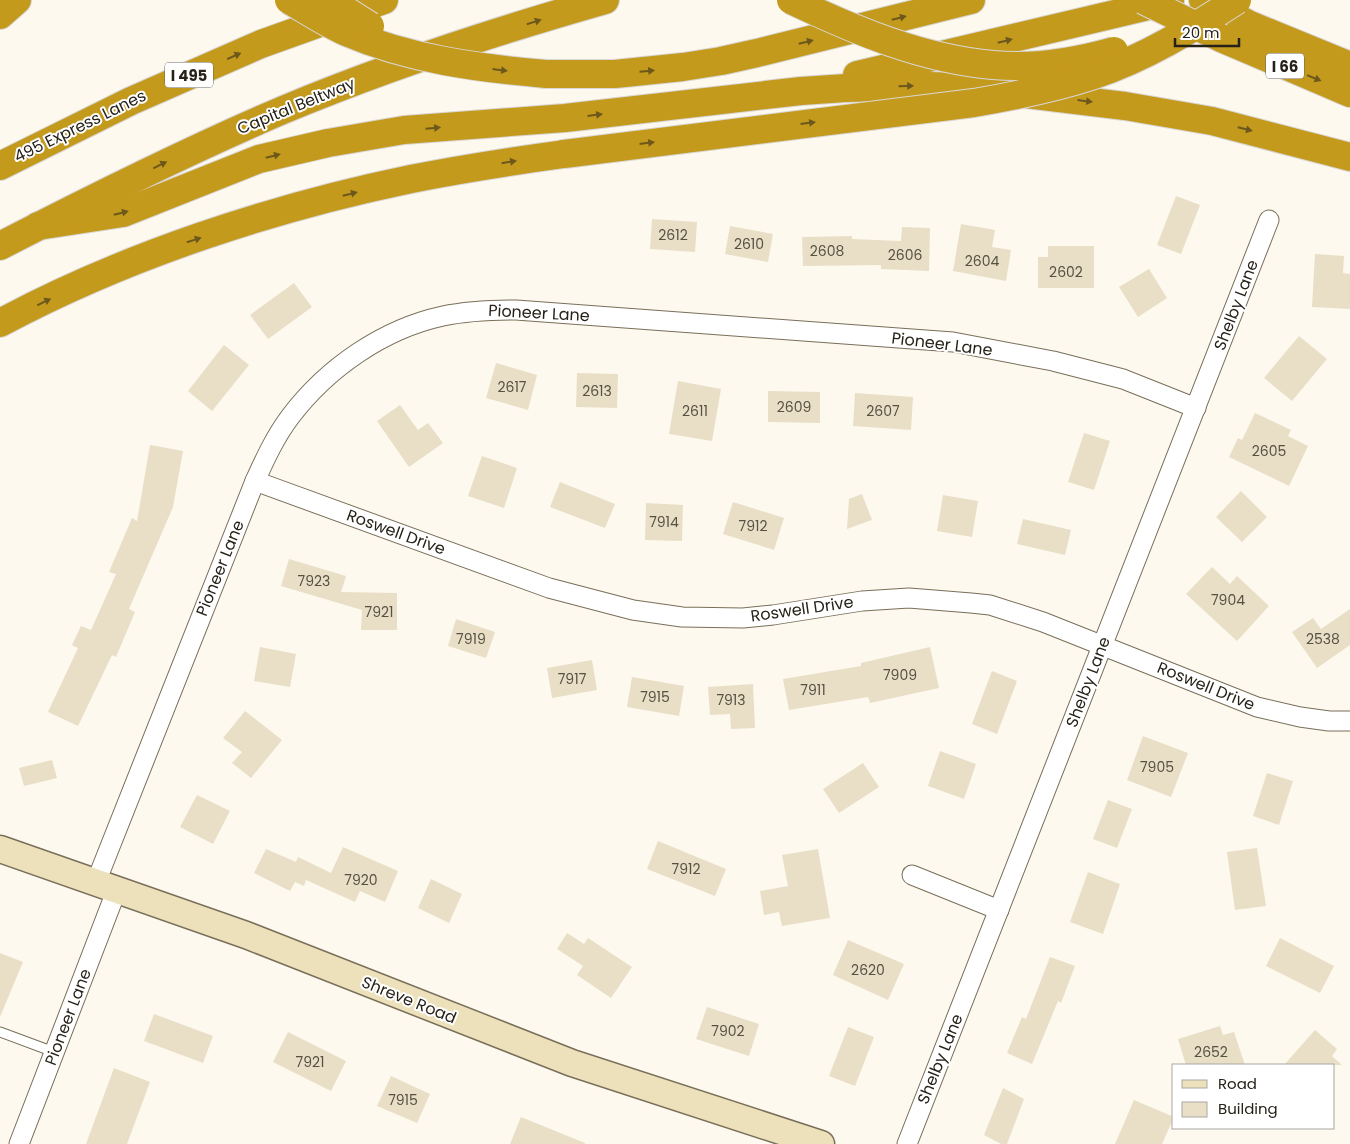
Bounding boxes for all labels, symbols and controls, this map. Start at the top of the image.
one-way arrow [891,14,906,22]
scale bar [1175,15,1239,47]
one-way arrow [527,17,542,25]
text: 20 m [1182,22,1220,43]
one-way arrow [799,37,814,45]
one-way arrow [997,37,1012,45]
one-way arrow [227,51,241,59]
road number: I 66 [1266,54,1304,78]
road number: I 495 [165,62,213,88]
one-way arrow [492,66,508,74]
one-way arrow [639,67,655,75]
street label: Capital Beltway [234,72,358,140]
one-way arrow [1307,74,1322,82]
one-way arrow [898,82,914,90]
street label: 495 Express Lanes [10,84,150,168]
one-way arrow [1077,97,1093,105]
one-way arrow [587,111,603,119]
one-way arrow [801,119,817,127]
one-way arrow [425,124,441,132]
one-way arrow [1237,125,1252,133]
one-way arrow [639,139,655,147]
one-way arrow [265,152,280,160]
one-way arrow [501,158,517,166]
one-way arrow [153,161,167,169]
one-way arrow [342,190,357,198]
one-way arrow [113,209,128,217]
house number: 2612 [658,225,688,245]
house number: 2610 [734,234,764,254]
one-way arrow [186,236,201,243]
house number: 2608 [810,241,844,261]
house number: 2606 [888,245,922,265]
house number: 2604 [965,251,999,271]
street label: Shelby Lane [1208,256,1264,354]
house number: 2602 [1049,262,1083,282]
one-way arrow [36,298,51,306]
street label: Pioneer Lane [488,299,590,327]
street label: Pioneer Lane [890,326,994,362]
house number: 2617 [497,377,527,397]
house number: 2613 [582,381,612,401]
house number: 2609 [777,397,811,417]
house number: 2611 [682,401,708,421]
house number: 2607 [866,401,900,421]
house number: 2605 [1252,441,1286,461]
street label: Roswell Drive [343,503,449,561]
house number: 7914 [649,512,679,532]
street label: Pioneer Lane [190,516,250,619]
house number: 7912 [739,516,768,536]
house number: 7923 [298,571,330,591]
street label: Roswell Drive [749,590,855,628]
house number: 7904 [1211,590,1245,610]
house number: 7921 [365,602,394,622]
house number: 7919 [456,629,486,649]
house number: 2538 [1306,629,1340,649]
street label: Shelby Lane [1060,633,1116,731]
street label: Roswell Drive [1154,656,1258,716]
house number: 7909 [883,665,917,685]
house number: 7917 [558,669,587,689]
house number: 7911 [800,680,826,700]
house number: 7915 [640,687,670,707]
house number: 7913 [716,690,746,710]
house number: 7905 [1140,757,1174,777]
house number: 7912 [672,859,701,879]
house number: 7920 [344,870,378,890]
house number: 2620 [851,960,885,980]
street label: Pioneer Lane [39,965,97,1069]
street label: Shreve Road [358,971,460,1029]
street label: Shelby Lane [911,1010,969,1108]
house number: 7902 [711,1021,745,1041]
house number: 2652 [1194,1042,1228,1062]
house number: 7921 [296,1052,325,1072]
legend [1172,1064,1335,1129]
text: Road [1218,1073,1257,1094]
house number: 7915 [388,1090,418,1110]
text: Building [1218,1098,1278,1119]

